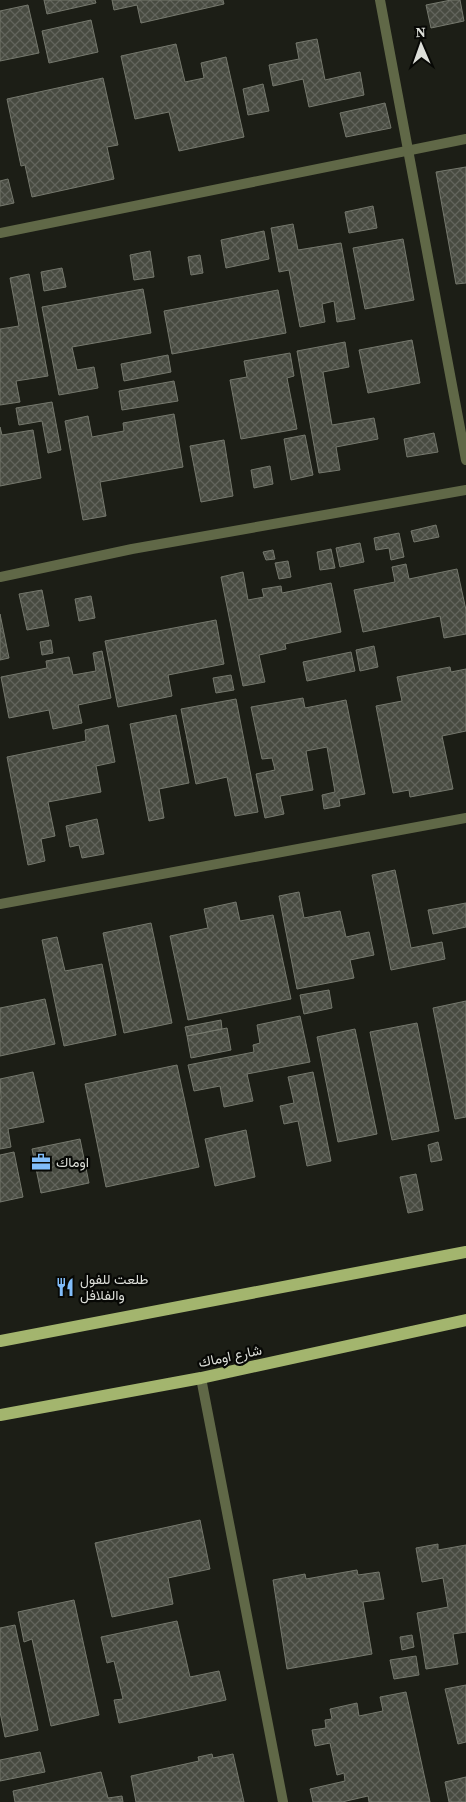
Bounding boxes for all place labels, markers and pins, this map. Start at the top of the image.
office icon: اوماك [30,1151,52,1173]
place label: اوماك [56,1152,89,1172]
place label: طلعت للفول والفلافل [80,1269,148,1305]
restaurant icon: طلعت للفول والفلافل [54,1276,76,1298]

